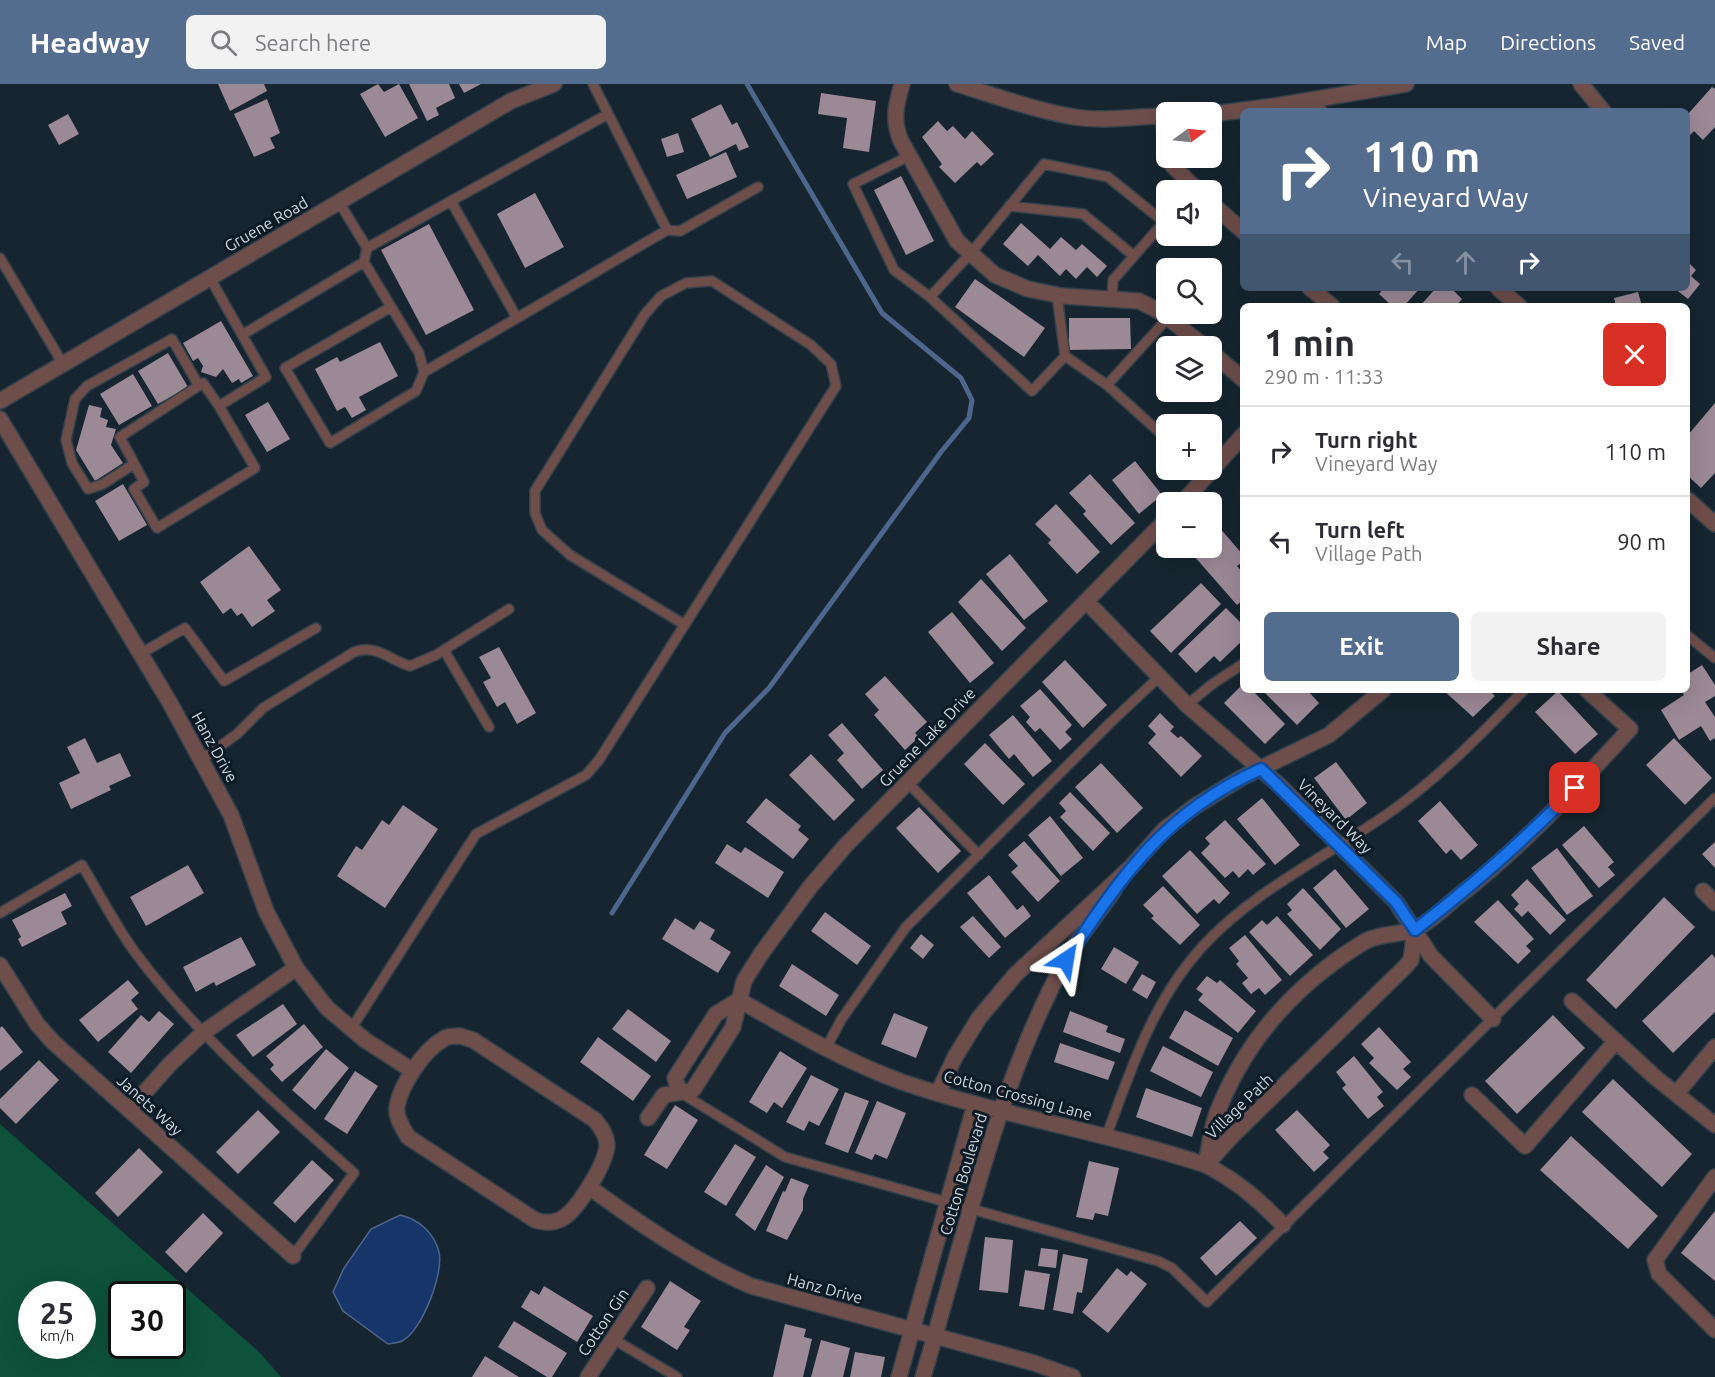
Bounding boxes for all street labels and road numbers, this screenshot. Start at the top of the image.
street label: Gruene Road [221,193,311,255]
street label: Gruene Lake Drive [875,684,979,790]
street label: Hanz Drive [188,709,242,785]
street label: Vineyard Way [1294,775,1376,857]
street label: Cotton Crossing Lane [942,1066,1094,1124]
street label: Village Path [1202,1070,1276,1142]
street label: Janets Way [114,1071,186,1139]
street label: Cotton Boulevard [936,1111,990,1237]
street label: Hanz Drive [785,1269,865,1307]
street label: Cotton Gin [574,1285,632,1359]

